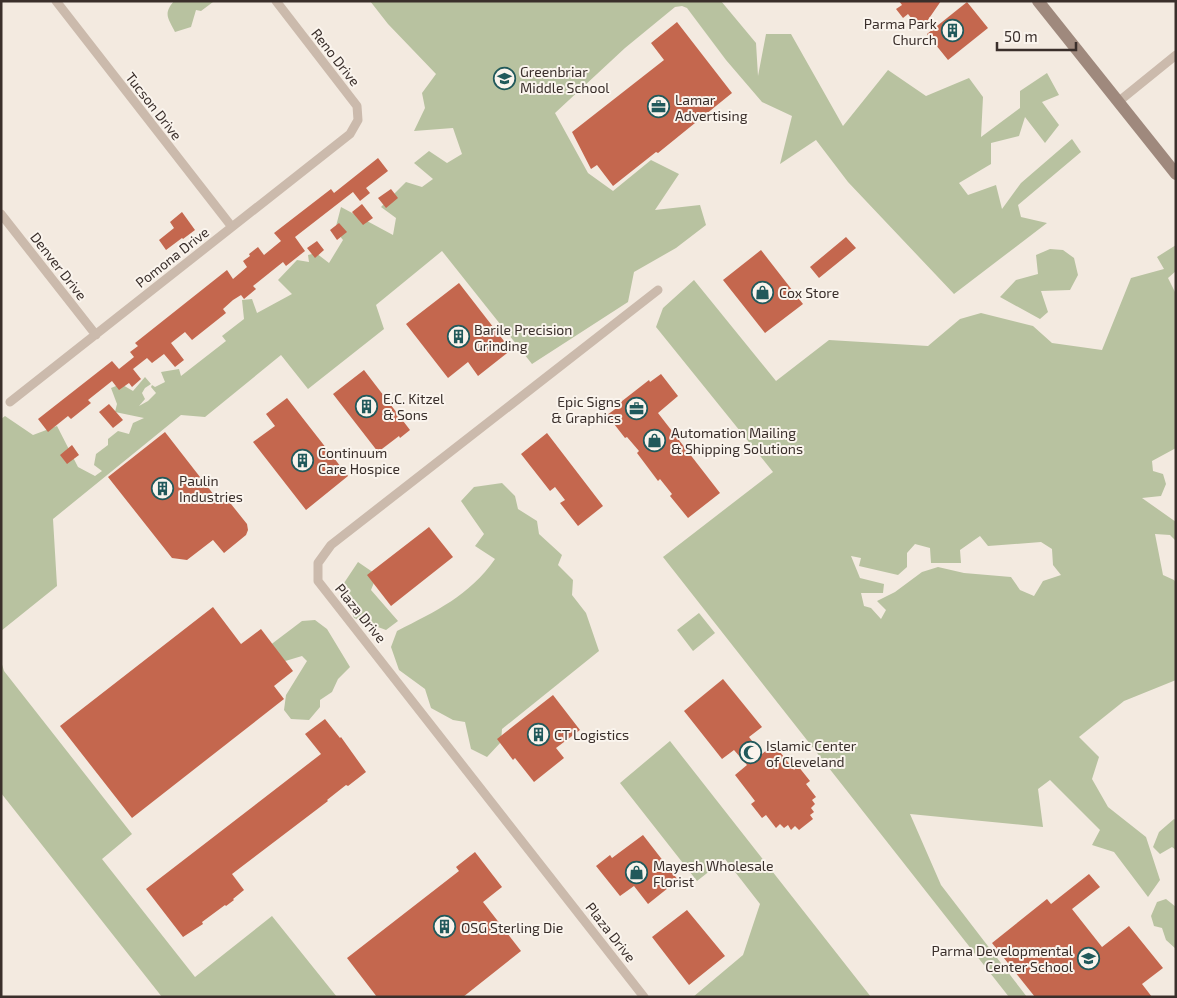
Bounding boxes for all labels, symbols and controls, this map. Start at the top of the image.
place label: Parma Park Church [864,15,937,48]
building icon: Parma Park Church [941,19,965,43]
scale bar [997,20,1076,52]
street label: Reno Drive [308,25,364,89]
text: 50 m [1004,27,1038,45]
place label: Greenbriar Middle School [520,63,610,96]
school or university icon: Greenbriar Middle School [492,67,516,91]
street label: Tucson Drive [122,69,186,143]
place label: Lamar Advertising [675,91,748,124]
office icon: Lamar Advertising [647,95,671,119]
street label: Pomona Drive [132,223,212,291]
street label: Denver Drive [27,229,91,303]
shop icon: Cox Store [751,280,775,304]
place label: Cox Store [779,284,839,301]
place label: Barile Precision Grinding [474,321,572,354]
building icon: Barile Precision Grinding [446,325,470,349]
place label: E.C. Kitzel & Sons [383,390,445,423]
place label: Epic Signs & Graphics [551,393,621,426]
building icon: E.C. Kitzel & Sons [355,394,379,418]
office icon: Epic Signs & Graphics [625,397,649,421]
place label: Automation Mailing & Shipping Solutions [671,424,803,457]
shop icon: Automation Mailing & Shipping Solutions [643,428,667,452]
place label: Continuum Care Hospice [318,444,400,477]
building icon: Continuum Care Hospice [290,448,314,472]
place label: Paulin Industries [179,472,243,505]
building icon: Paulin Industries [151,476,175,500]
street label: Plaza Drive [332,580,390,646]
building icon: CT Logistics [526,722,550,746]
place label: CT Logistics [554,726,629,743]
place label: Islamic Center of Cleveland [766,737,857,770]
mosque icon: Islamic Center of Cleveland [738,741,762,765]
place label: Mayesh Wholesale Florist [653,857,774,890]
shop icon: Mayesh Wholesale Florist [625,861,649,885]
street label: Plaza Drive [582,899,640,965]
building icon: OSG Sterling Die [433,915,457,939]
place label: OSG Sterling Die [461,919,563,936]
place label: Parma Developmental Center School [931,942,1074,975]
school or university icon: Parma Developmental Center School [1077,946,1101,970]

